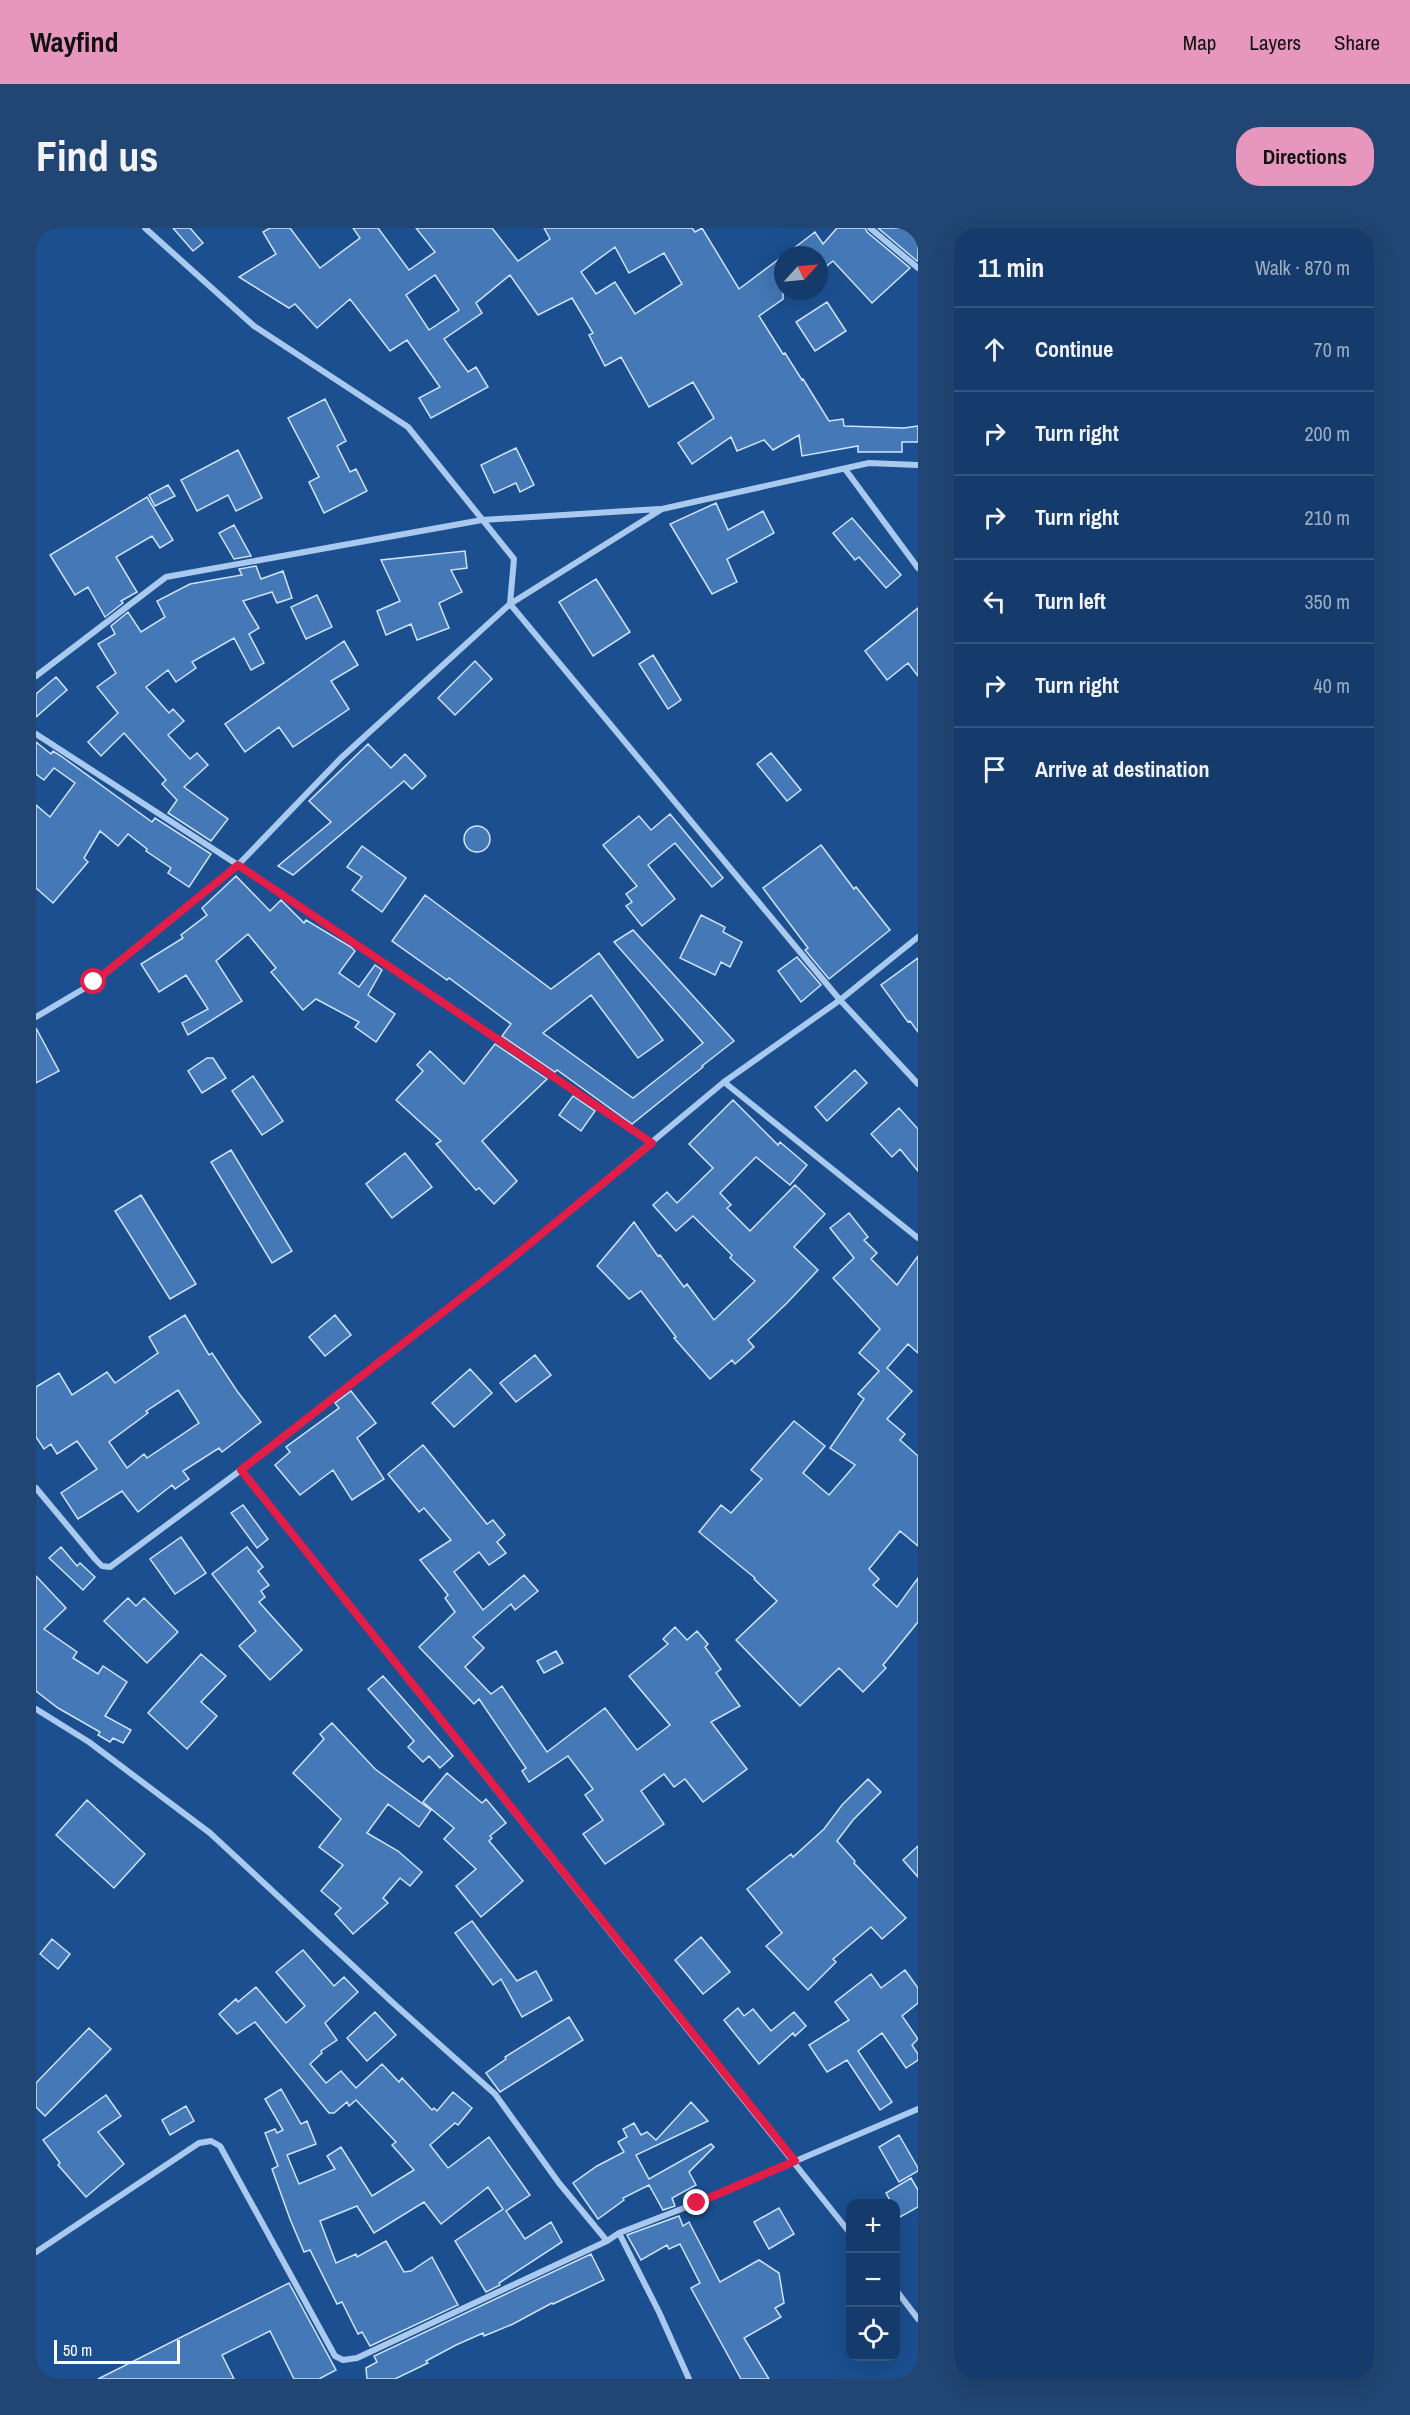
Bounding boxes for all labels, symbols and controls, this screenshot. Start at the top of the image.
text: Wayfind [30,23,118,61]
text: Map [1183,28,1216,57]
text: Layers [1249,28,1301,57]
text: Share [1334,28,1380,57]
button: Directions [1236,127,1374,186]
text: Find us [36,128,158,184]
north arrow [774,246,828,300]
text: 11 min [978,250,1044,285]
text: Walk · 870 m [1255,254,1350,281]
icon: ahead [978,333,1011,366]
text: Continue [1035,334,1113,364]
text: 70 m [1314,336,1350,363]
icon: right [978,417,1011,450]
text: Turn right [1035,418,1119,448]
text: 200 m [1304,420,1350,447]
icon: right [978,501,1011,534]
text: Turn right [1035,502,1119,532]
text: 210 m [1304,504,1350,531]
icon: left [978,585,1011,618]
text: Turn left [1035,586,1106,616]
text: 350 m [1304,588,1350,615]
icon: right [978,669,1011,702]
text: Turn right [1035,670,1119,700]
text: 40 m [1314,672,1350,699]
icon: arrive [978,753,1011,786]
text: Arrive at destination [1035,754,1209,784]
route start [80,968,106,994]
route end [683,2189,709,2215]
map controls [846,2199,900,2361]
button: + [846,2199,900,2253]
button: − [846,2253,900,2307]
button: locate [846,2307,900,2361]
scale bar [54,2337,180,2364]
text: 50 m [63,2339,92,2361]

